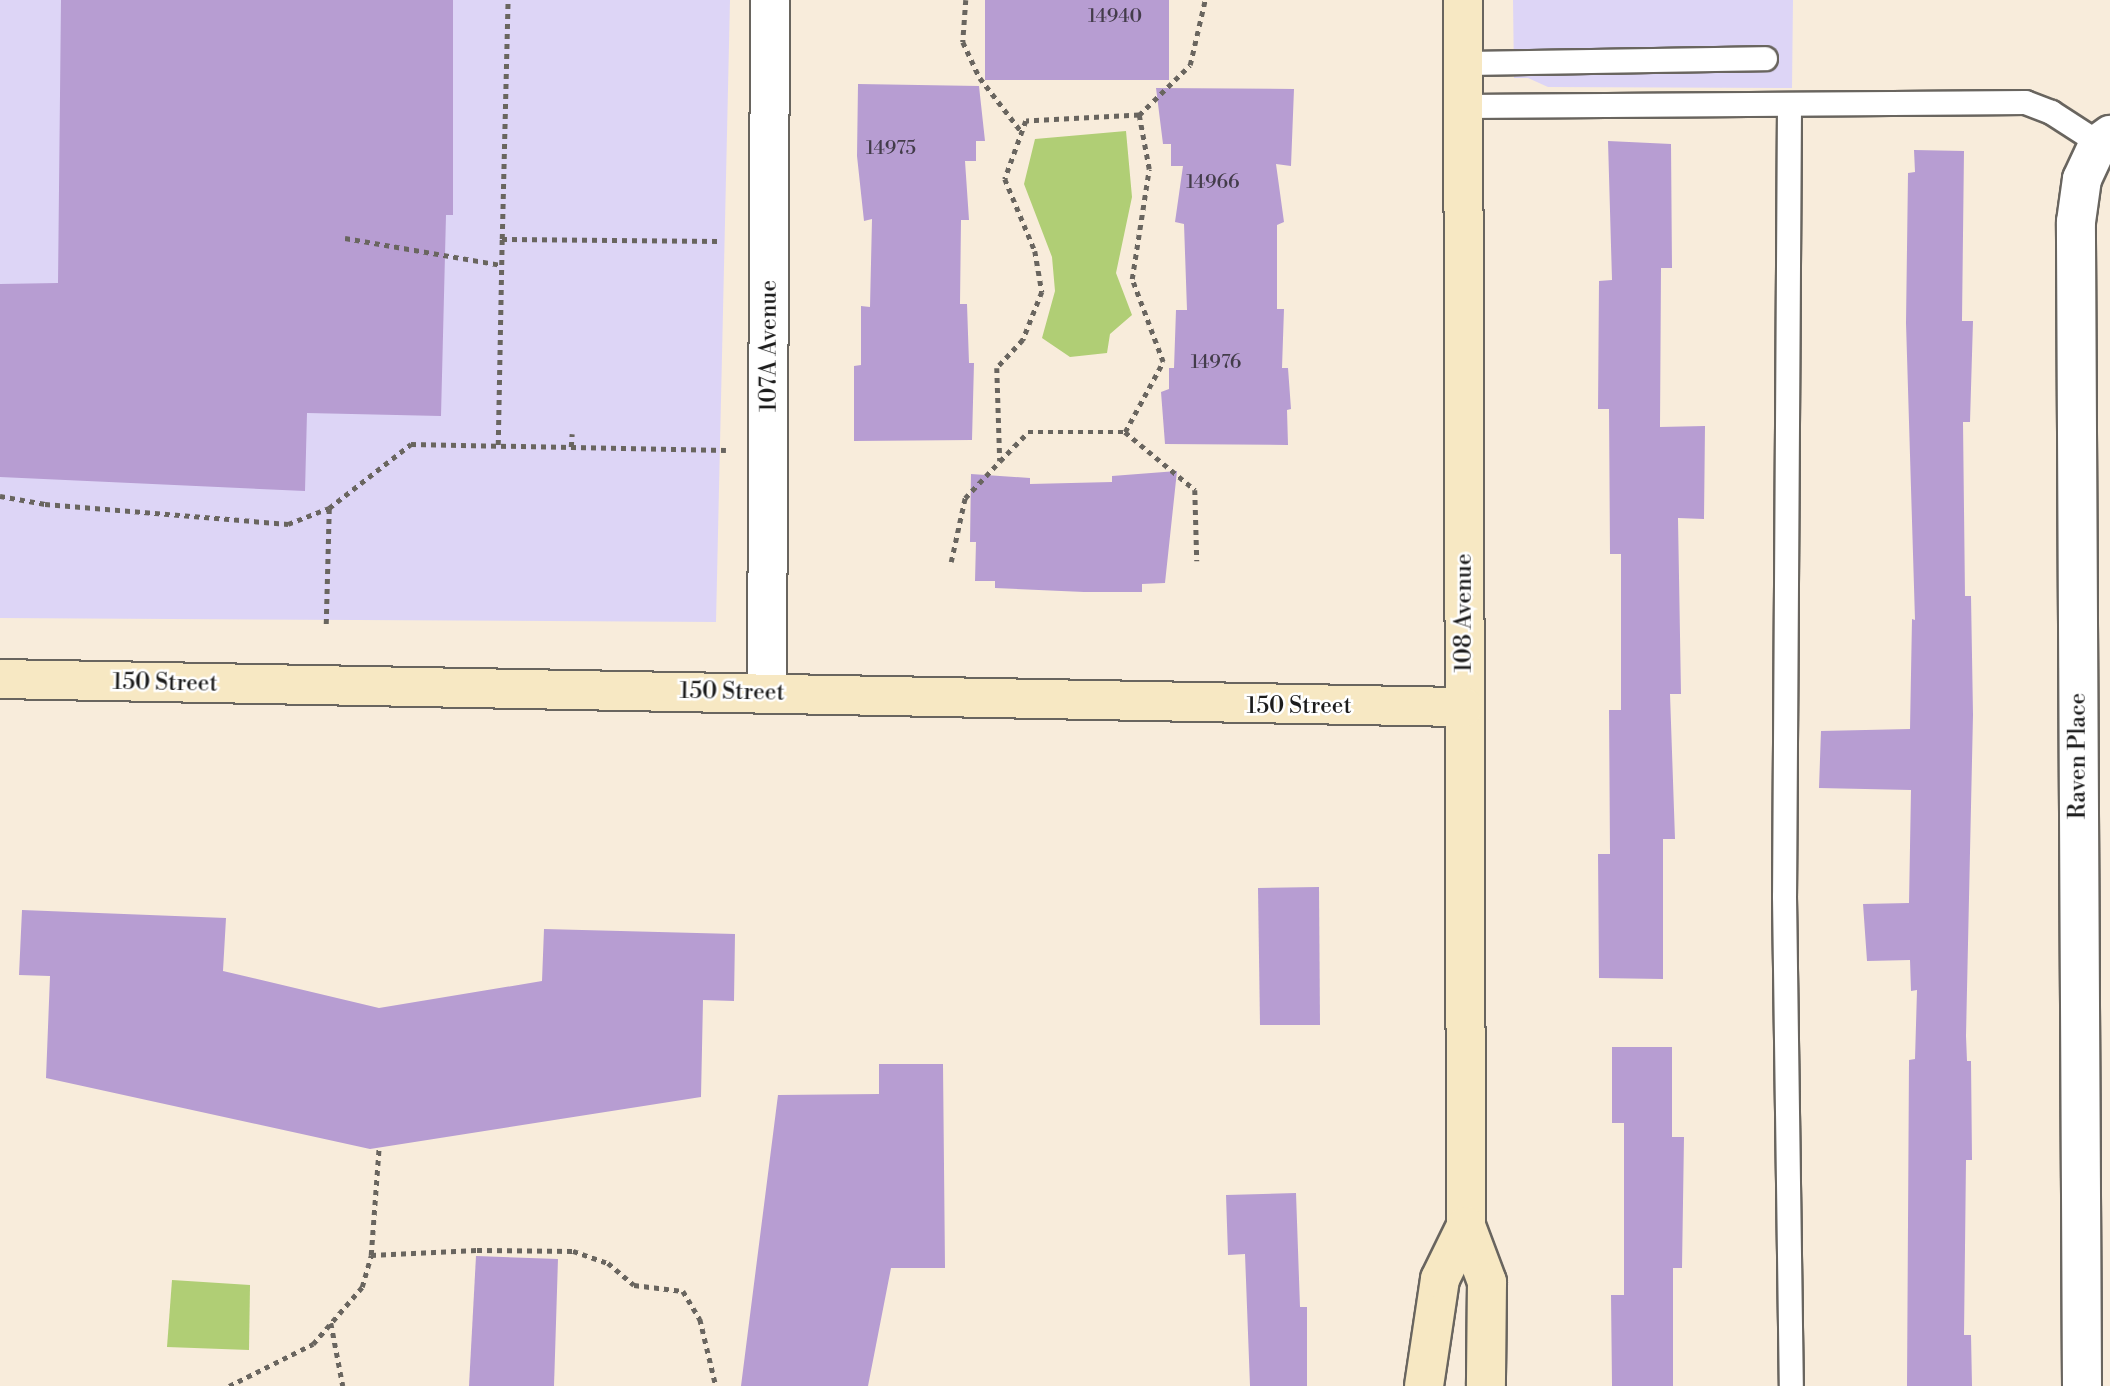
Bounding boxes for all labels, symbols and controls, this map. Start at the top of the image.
house number: 14940 [1088,6,1142,28]
house number: 14975 [866,138,916,160]
house number: 14966 [1186,172,1240,194]
street label: 107A Avenue [755,280,783,412]
house number: 14976 [1191,352,1241,374]
street label: 108 Avenue [1450,553,1478,673]
street label: 150 Street [112,668,218,698]
street label: 150 Street [679,677,785,707]
street label: 150 Street [1246,692,1352,720]
street label: Raven Place [2064,693,2092,819]

